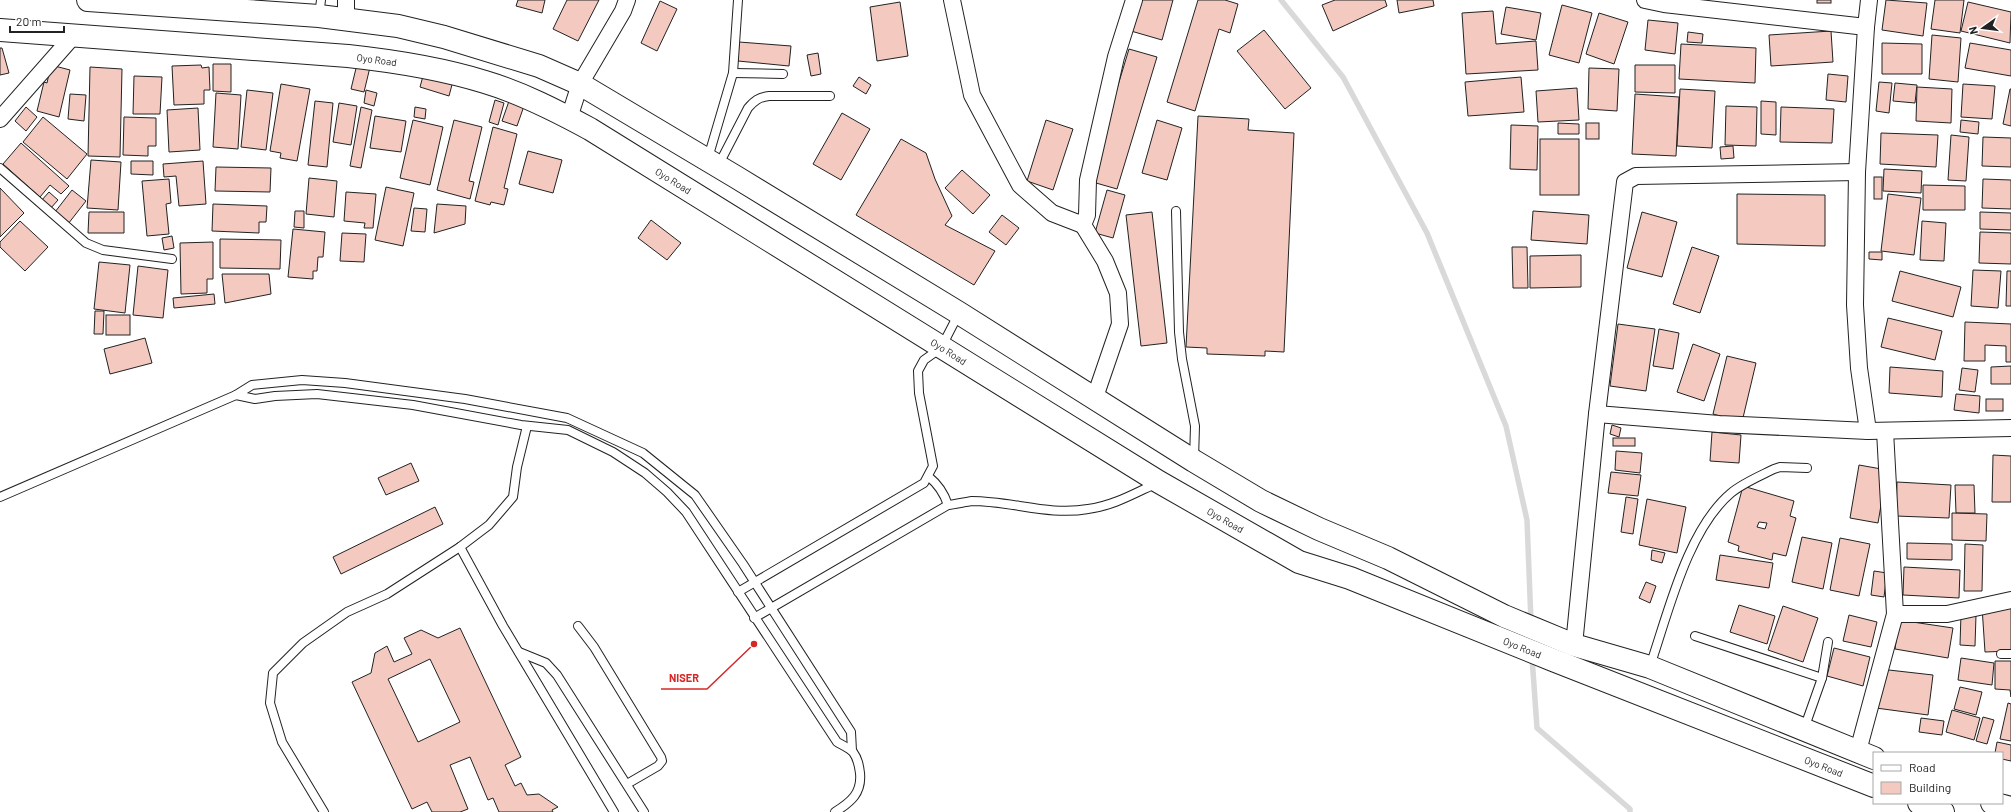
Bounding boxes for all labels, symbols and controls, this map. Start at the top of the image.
scale bar [10,8,64,34]
north arrow [1963,8,2003,48]
text: 20 m [16,14,42,28]
text: N [1966,25,1980,36]
street label: Oyo Road [356,51,398,68]
street label: Oyo Road [653,165,694,196]
street label: Oyo Road [928,336,969,367]
street label: Oyo Road [1205,505,1246,535]
street label: Oyo Road [1501,634,1543,661]
callout: NISER [661,666,707,689]
text: NISER [669,671,699,684]
legend [1873,752,2003,804]
street label: Oyo Road [1803,753,1845,779]
text: Road [1909,760,1936,774]
text: Building [1909,780,1951,794]

